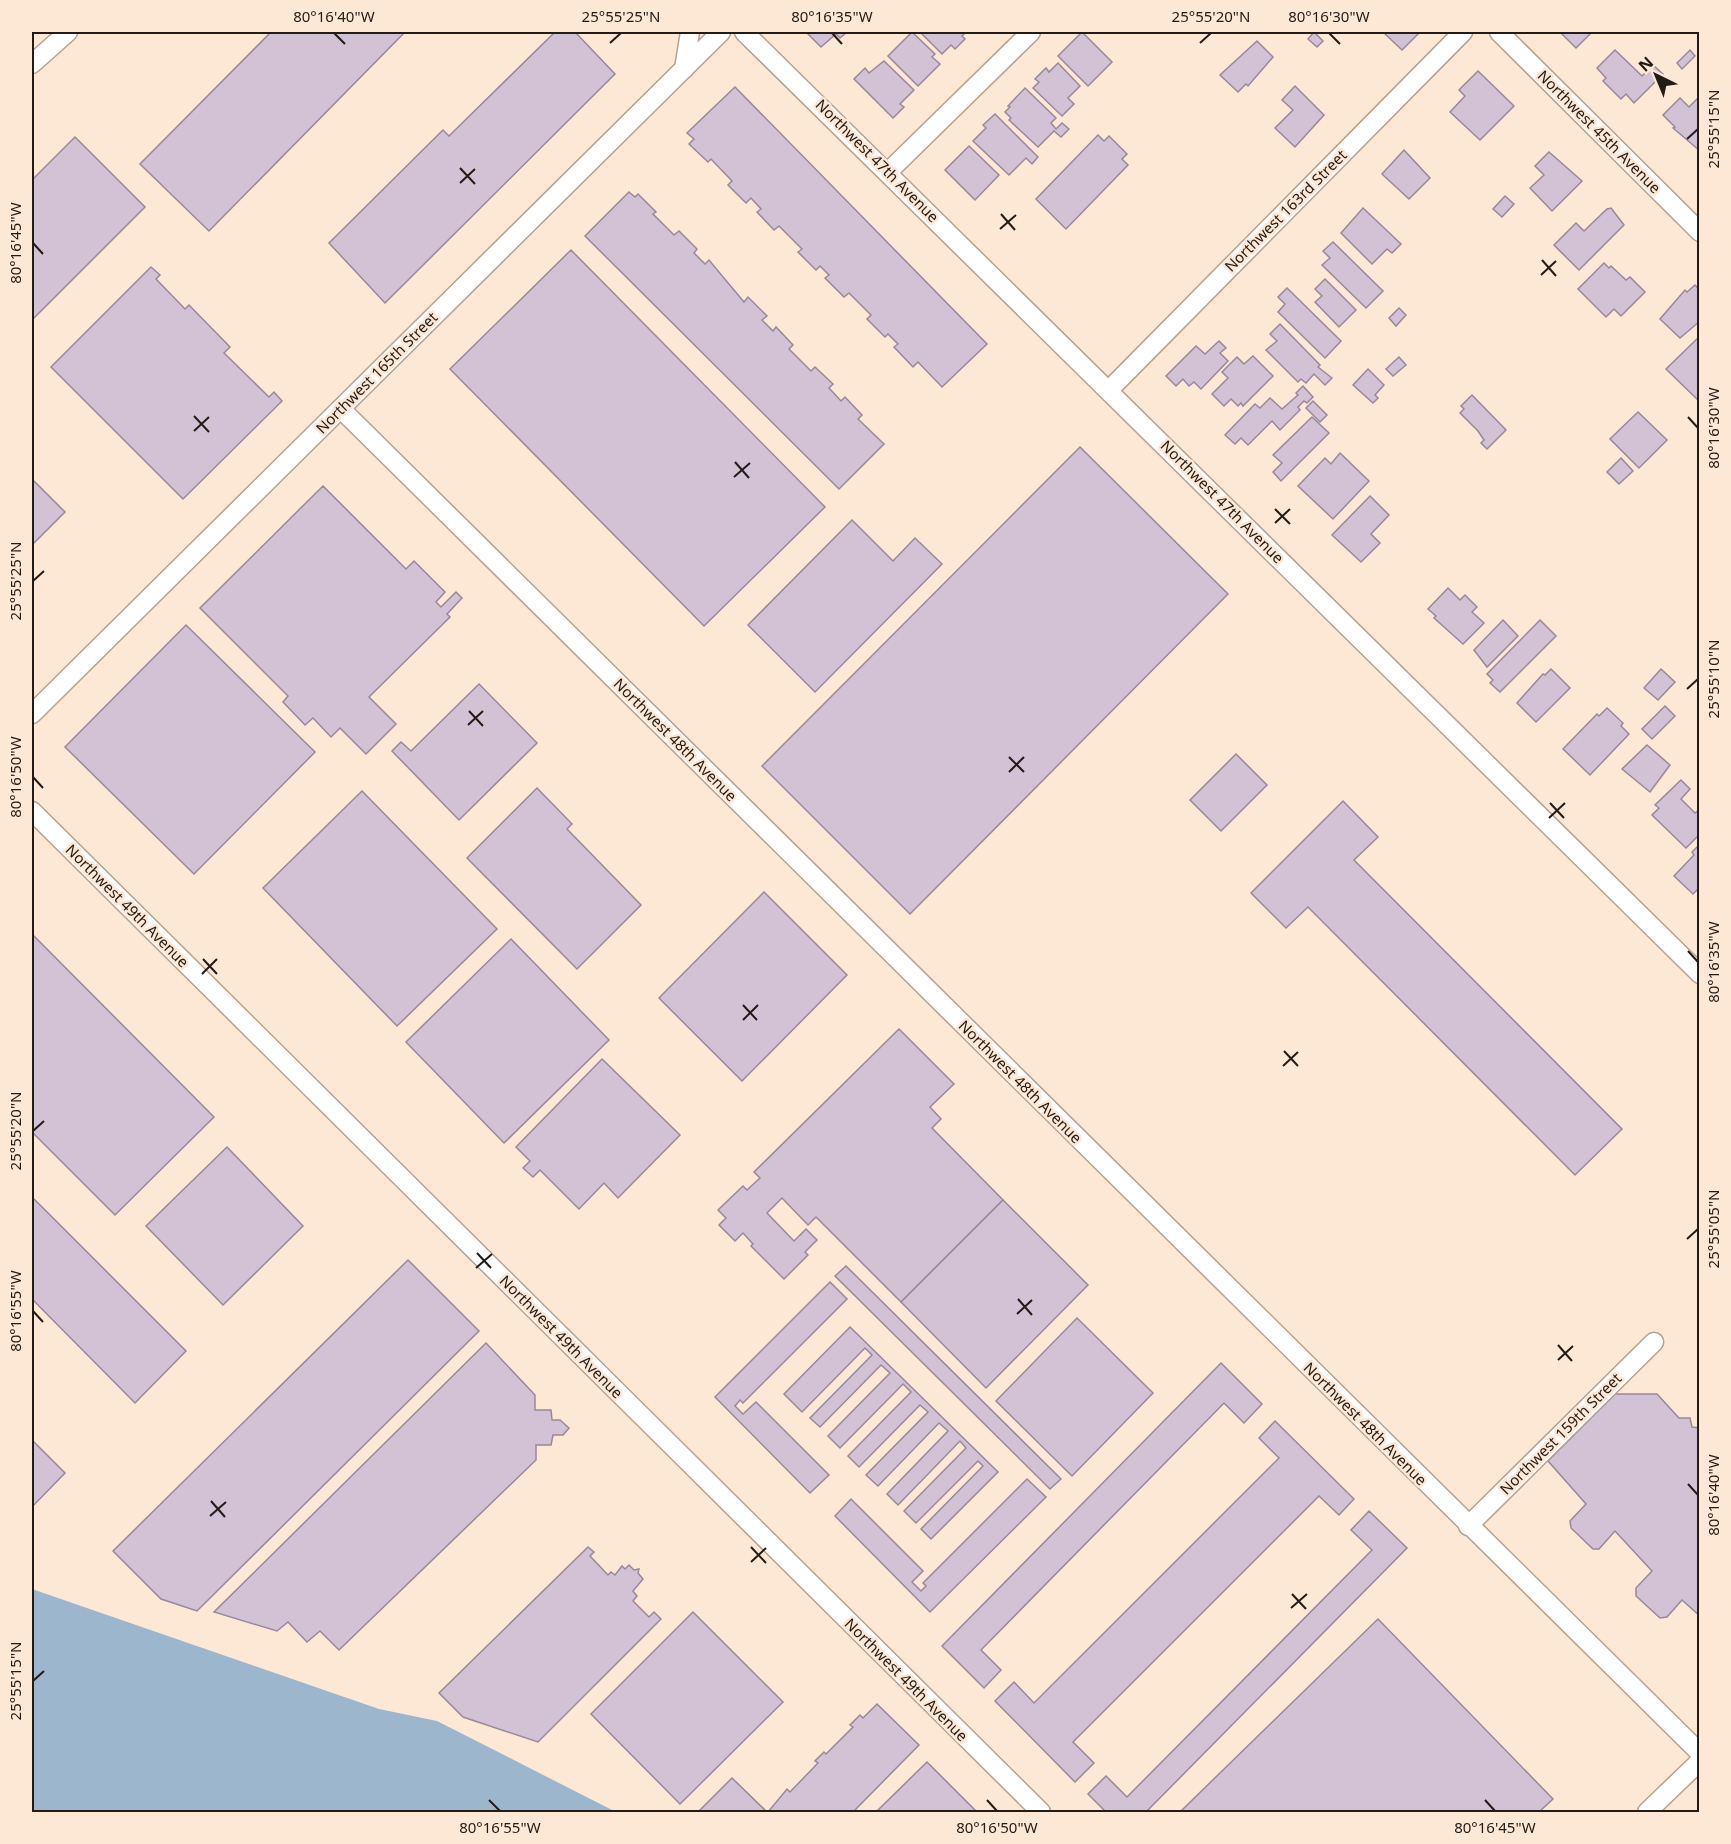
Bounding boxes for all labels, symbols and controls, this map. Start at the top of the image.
text: 80°16'40"W [293,6,375,26]
text: 25°55'25"N [582,6,660,26]
text: 80°16'35"W [791,6,873,26]
text: 25°55'20"N [1172,6,1250,26]
text: 80°16'30"W [1288,6,1370,26]
north arrow [1626,45,1686,105]
text: N [1634,52,1658,77]
street label: Northwest 45th Avenue [1534,65,1666,197]
text: 25°55'15"N [1703,90,1723,168]
street label: Northwest 47th Avenue [812,94,944,226]
street label: Northwest 163rd Street [1220,145,1351,276]
text: 80°16'45"W [5,202,25,284]
street label: Northwest 165th Street [311,307,442,437]
text: 80°16'30"W [1703,387,1723,469]
street label: Northwest 47th Avenue [1157,435,1289,567]
text: 25°55'25"N [5,542,25,620]
text: 25°55'10"N [1703,640,1723,718]
street label: Northwest 48th Avenue [610,673,742,805]
text: 80°16'50"W [5,736,25,818]
street label: Northwest 49th Avenue [62,839,194,971]
text: 80°16'35"W [1703,921,1723,1003]
street label: Northwest 48th Avenue [955,1015,1087,1147]
text: 25°55'20"N [5,1092,25,1170]
text: 25°55'05"N [1703,1190,1723,1268]
text: 80°16'55"W [5,1270,25,1352]
street label: Northwest 49th Avenue [496,1270,628,1402]
street label: Northwest 48th Avenue [1300,1357,1432,1489]
street label: Northwest 159th Street [1495,1368,1626,1498]
text: 80°16'40"W [1703,1454,1723,1536]
street label: Northwest 49th Avenue [841,1613,973,1745]
text: 25°55'15"N [5,1642,25,1720]
text: 80°16'55"W [459,1817,541,1837]
text: 80°16'50"W [956,1817,1038,1837]
text: 80°16'45"W [1454,1817,1536,1837]

